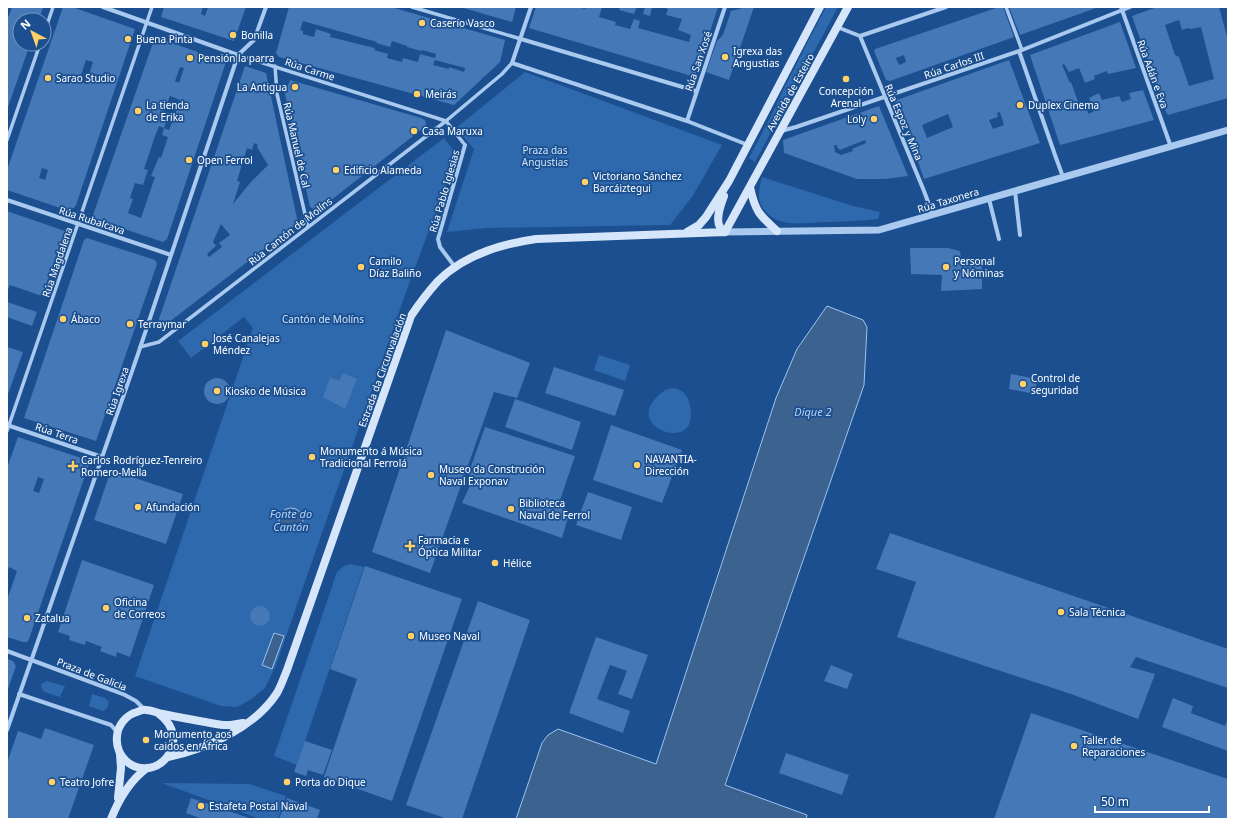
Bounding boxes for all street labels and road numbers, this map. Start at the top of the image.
street label: Rúa San Xosé [681,29,715,93]
street label: Rúa Adán e Eva [1134,38,1172,110]
street label: Rúa Carlos III [922,48,986,82]
street label: Avenida de Esteiro [763,51,817,133]
street label: Rúa Carme [283,54,337,84]
street label: Rúa Espoz y Mina [882,82,926,162]
street label: Rúa Manuel de Cal [280,101,314,189]
street label: Rúa Pablo Iglesias [426,148,463,234]
street label: Rúa Taxonera [916,184,980,216]
street label: Rúa Cantón de Molíns [245,194,335,268]
street label: Rúa Rubalcava [57,203,127,237]
street label: Rúa Magdalena [38,225,76,299]
street label: Estrada da Circunvalación [355,311,409,429]
street label: Rúa Igrexa [102,365,132,417]
street label: Rúa Terra [34,419,80,447]
street label: Praza de Galicia [55,654,129,694]

